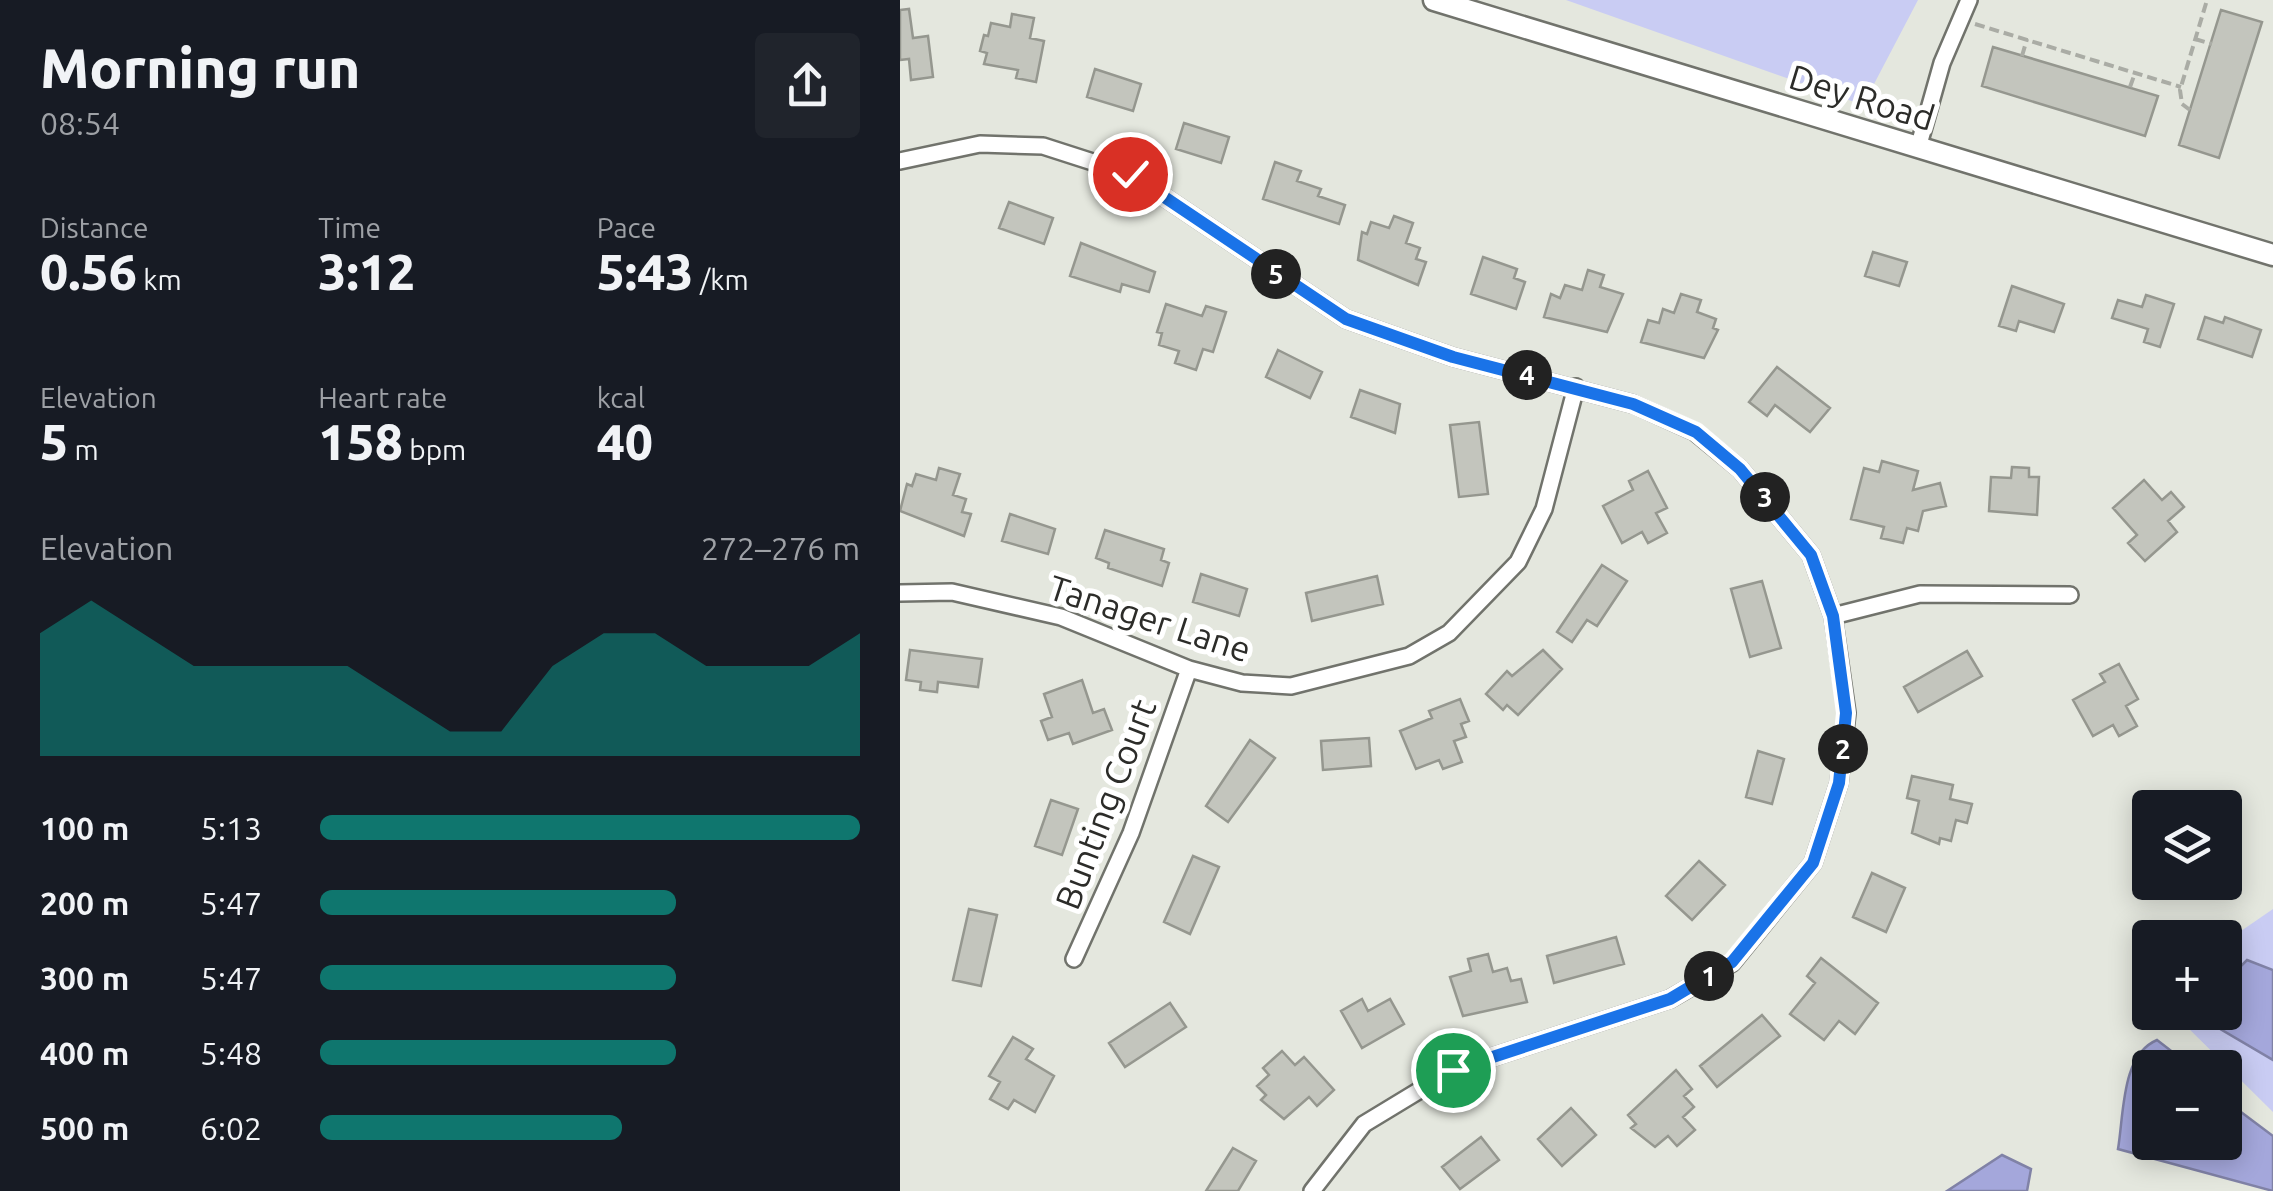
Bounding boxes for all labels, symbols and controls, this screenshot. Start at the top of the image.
button: share [755,33,860,138]
text: Morning run [40,37,361,98]
street label: Dey Road [1785,56,1939,138]
text: 08:54 [40,105,120,141]
pin [1088,132,1173,217]
icon: check [1103,147,1158,202]
text: Distance [40,212,148,243]
text: Time [318,212,381,243]
text: Pace [597,212,656,243]
text: 0.56 [40,243,137,299]
text: 3:12 [318,243,415,299]
text: 5:43 [597,243,694,299]
pin: 5 [1251,249,1301,299]
text: 5 [1268,258,1284,289]
text: km [137,264,182,295]
text: /km [694,264,749,295]
pin: 4 [1502,350,1552,400]
text: 4 [1519,359,1535,390]
text: Elevation [40,382,157,413]
text: Heart rate [318,382,447,413]
text: kcal [597,382,645,413]
text: 5 [40,413,68,469]
text: 158 [318,413,403,469]
text: 40 [597,413,653,469]
text: m [68,434,99,465]
text: bpm [403,434,466,465]
pin: 3 [1740,472,1790,522]
text: 3 [1757,481,1773,512]
text: Elevation [40,530,173,566]
text: 272–276 m [701,530,860,566]
street label: Tanager Lane [1044,567,1256,669]
street label: Bunting Court [1047,693,1163,915]
pin: 2 [1818,724,1868,774]
text: 2 [1835,733,1851,764]
map controls [2132,790,2242,1160]
button: layers [2132,790,2242,900]
text: 100 m [40,810,129,846]
text: 5:13 [200,810,262,846]
text: 200 m [40,885,129,921]
text: 5:47 [200,885,262,921]
button: + [2132,920,2242,1030]
pin: 1 [1684,951,1734,1001]
text: 300 m [40,960,129,996]
text: 5:47 [200,960,262,996]
text: 1 [1701,960,1717,991]
pin [1411,1028,1496,1113]
text: 400 m [40,1035,129,1071]
text: 5:48 [200,1035,262,1071]
icon: arrive [1426,1043,1481,1098]
button: − [2132,1050,2242,1160]
text: 500 m [40,1110,129,1146]
text: 6:02 [200,1110,262,1146]

